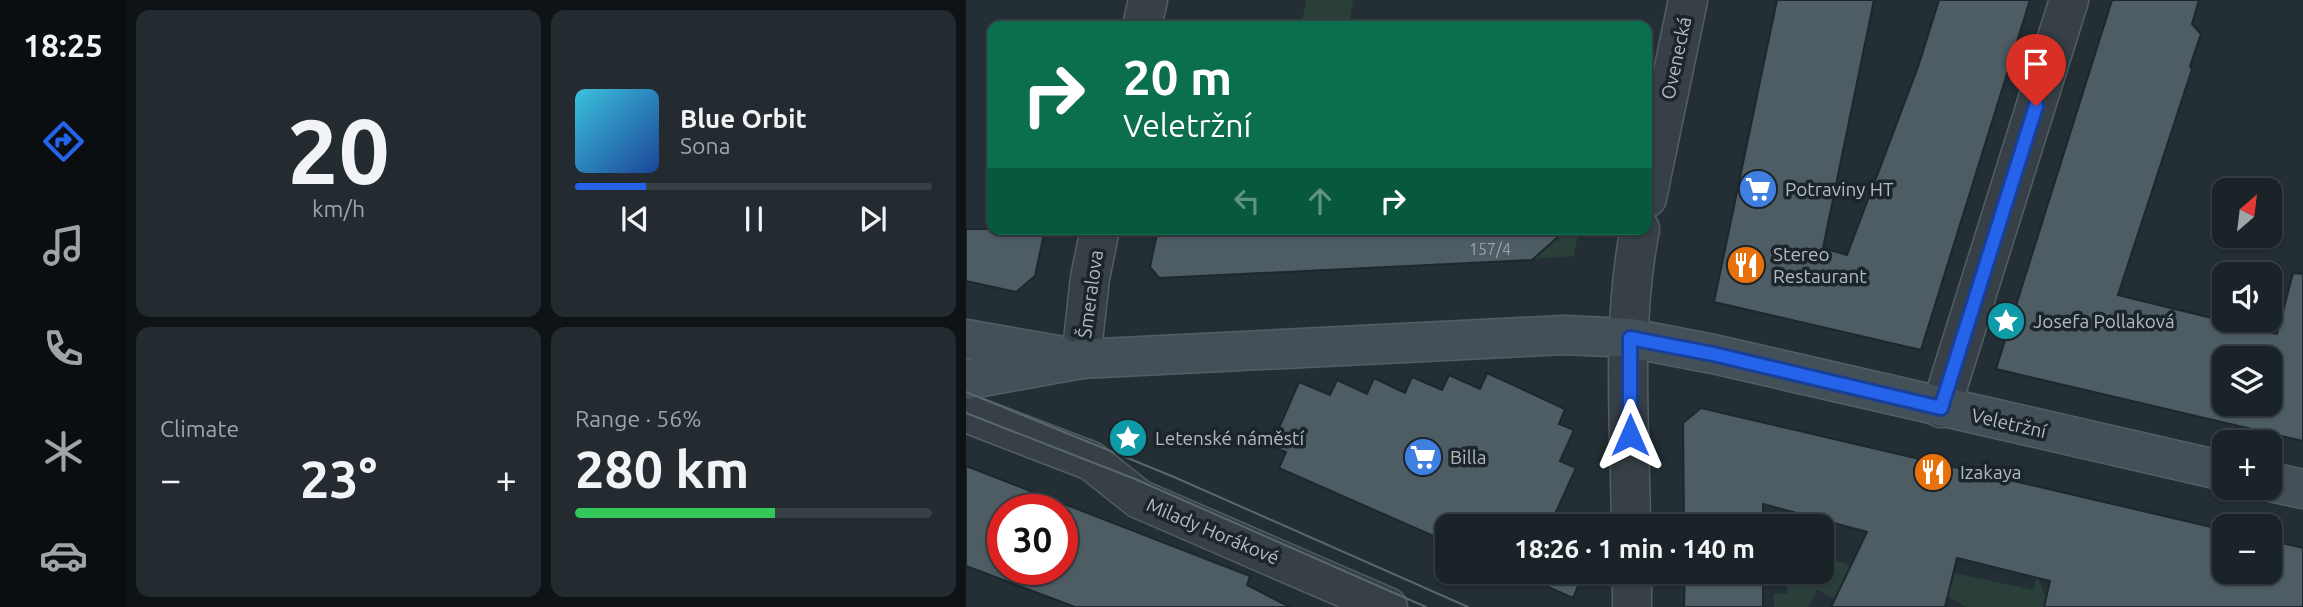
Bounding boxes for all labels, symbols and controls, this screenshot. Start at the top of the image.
street label: Ovenecká [1657,15,1695,101]
text: 18:25 [23,27,103,63]
pin [2006,34,2066,106]
icon: arrive [2017,45,2055,83]
icon: right [1008,49,1099,140]
text: 20 m [1123,49,1232,104]
text: 20 [287,99,390,201]
text: Blue Orbit [680,104,807,133]
text: Veletržní [1123,107,1251,143]
icon: directions [39,117,88,166]
text: Sona [680,133,730,158]
supermarket icon: Potraviny HT [1737,168,1779,210]
place label: Potraviny HT [1785,178,1894,200]
north arrow [2212,178,2282,248]
map controls [2212,178,2282,584]
icon: left [1228,182,1266,220]
icon: ahead [1301,182,1339,220]
icon: right [1374,182,1412,220]
text: km/h [312,196,365,221]
icon: previous [616,200,654,238]
icon: pause [735,200,773,238]
icon: next [854,200,892,238]
icon: music [39,221,88,270]
house number: 157/4 [1469,240,1511,258]
place label: Stereo Restaurant [1773,243,1867,287]
restaurant icon: Stereo Restaurant [1725,244,1767,286]
street label: Šmeralova [1073,248,1107,340]
button: sound [2212,262,2282,332]
place icon: Josefa Pollaková [1985,300,2027,342]
place label: Josefa Pollaková [2033,310,2175,332]
icon: phone [39,324,88,373]
button: layers [2212,346,2282,416]
position arrow [1593,398,1667,472]
street label: Veletržní [1969,404,2049,442]
text: Range · 56% [575,406,702,431]
text: Climate [160,416,239,441]
place icon: Letenské náměstí [1107,417,1149,459]
icon: climate [39,427,88,476]
place label: Letenské náměstí [1155,427,1304,449]
button: + [2212,430,2282,500]
supermarket icon: Billa [1402,436,1444,478]
text: 280 km [575,440,749,498]
place label: Billa [1450,446,1486,468]
text: 23° [300,450,377,508]
restaurant icon: Izakaya [1912,451,1954,493]
text: − [160,458,181,500]
text: + [496,458,517,500]
place label: Izakaya [1960,461,2022,483]
street label: Milady Horákové [1143,493,1283,569]
speed limit sign: 30 [987,494,1078,585]
button: − [2212,514,2282,584]
icon: car [39,531,88,580]
text: 18:26 · 1 min · 140 m [1514,534,1755,563]

